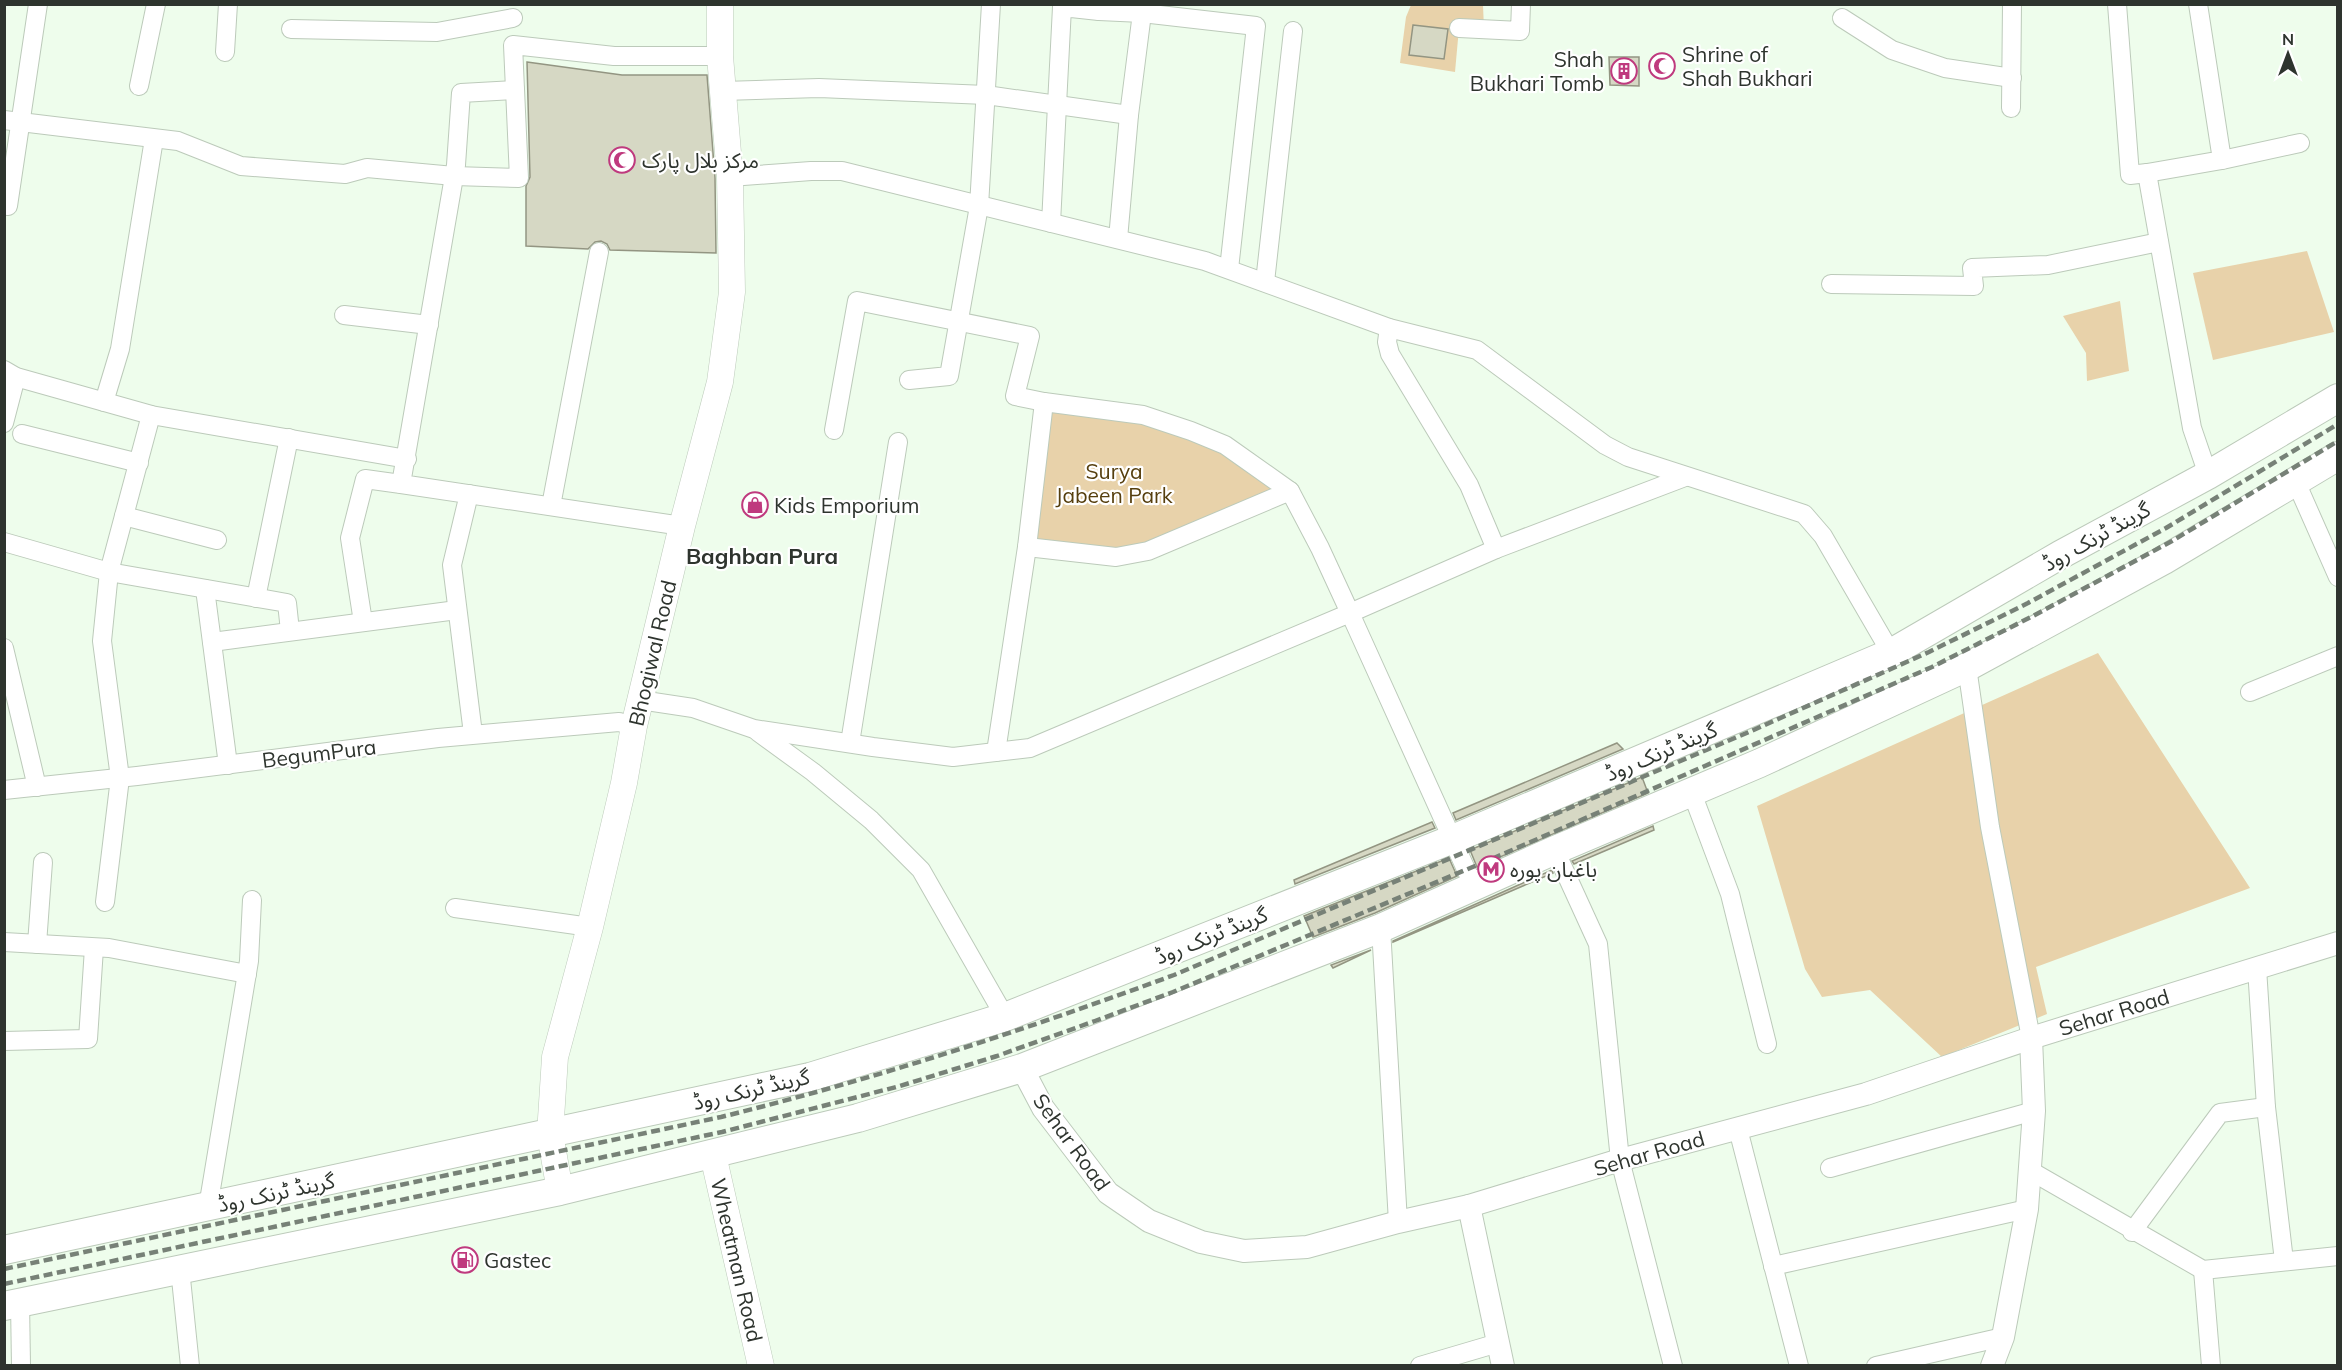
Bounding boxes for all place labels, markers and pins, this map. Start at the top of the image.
place label: Shrine of Shah Bukhari [1682,41,1813,91]
place label: Shah Bukhari Tomb [1470,46,1604,96]
mosque icon: Shrine of Shah Bukhari [1647,51,1677,81]
building icon: Shah Bukhari Tomb [1609,56,1639,86]
mosque icon: مرکز بلال پارک [607,145,637,175]
place label: مرکز بلال پارک [642,147,759,174]
shop icon: Kids Emporium [740,490,770,520]
place label: Kids Emporium [774,492,919,518]
metro station icon: باغبان پورہ [1476,854,1506,884]
place label: باغبان پورہ [1510,856,1597,883]
fuel station icon: Gastec [450,1245,480,1275]
place label: Gastec [484,1247,551,1273]

